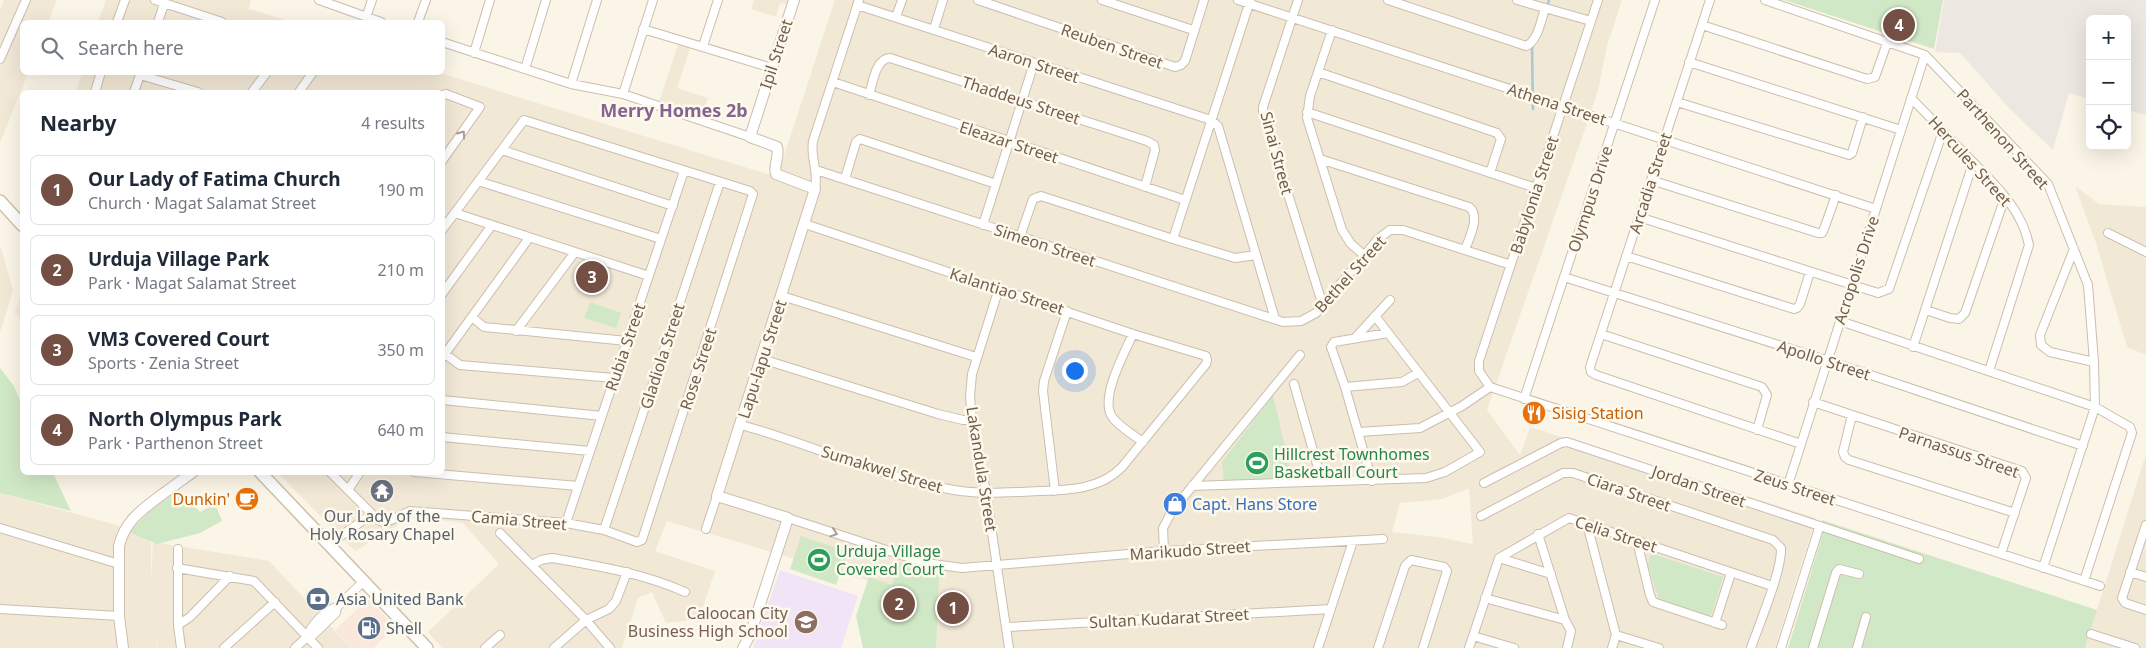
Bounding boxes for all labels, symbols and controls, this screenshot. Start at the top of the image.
pin: 4 [1883,6,1915,44]
map controls [2086,15,2131,150]
button: + [2086,15,2131,60]
street label: Ipil Street [754,16,798,92]
street label: Reuben Street [1058,18,1166,74]
search box [20,20,445,75]
icon: search [38,34,66,62]
text: Search here [78,35,184,61]
street label: Aaron Street [986,38,1082,88]
button: − [2086,60,2131,105]
street label: Thaddeus Street [959,71,1083,130]
street label: Athena Street [1505,78,1609,130]
street label: Parthenon Street [1952,84,2054,194]
district label: Merry Homes 2b [600,98,748,122]
button: locate [2086,105,2131,150]
text: Nearby [40,109,116,137]
street label: Sinai Street [1255,109,1299,197]
street label: Hercules Street [1924,111,2017,211]
text: 4 results [361,112,425,134]
street label: Eleazar Street [957,116,1062,168]
street label: Arcadia Street [1623,129,1677,236]
one-way arrow [456,130,465,140]
street label: Babylonia Street [1505,133,1563,257]
street label: Olympus Drive [1562,143,1618,255]
text: Our Lady of Fatima Church [88,166,341,192]
text: 1 [52,179,62,201]
text: 190 m [377,179,424,201]
text: Church · Magat Salamat Street [88,192,316,214]
street label: Acropolis Drive [1828,213,1884,327]
street label: Simeon Street [992,218,1099,272]
street label: Bethel Street [1309,230,1391,317]
text: Urduja Village Park [88,246,269,272]
pin: 3 [576,258,608,296]
text: 2 [52,259,62,281]
text: 210 m [377,259,424,281]
street label: Kalantiao Street [947,262,1067,320]
text: Park · Magat Salamat Street [88,272,296,294]
street label: Lapu-lapu Street [732,296,792,421]
street label: Rubia Street [600,300,650,394]
street label: Gladiola Street [634,300,690,412]
street label: Rose Street [674,325,722,413]
text: VM3 Covered Court [88,326,270,352]
street label: Apollo Street [1775,335,1874,385]
text: 3 [52,339,62,361]
text: 350 m [377,339,424,361]
text: Sports · Zenia Street [88,352,239,374]
your location [1062,358,1088,384]
restaurant icon: Sisig Station [1521,400,1547,426]
place label: Sisig Station [1552,402,1644,424]
street label: Lakandula Street [961,405,1003,533]
text: North Olympus Park [88,406,282,432]
text: 4 [52,419,62,441]
text: 640 m [377,419,424,441]
street label: Parnassus Street [1896,421,2022,483]
text: Park · Parthenon Street [88,432,263,454]
street label: Sumakwel Street [819,440,946,498]
place label: Hillcrest Townhomes Basketball Court [1274,443,1430,483]
sports icon: Hillcrest Townhomes Basketball Court [1244,450,1270,476]
street label: Jordan Street [1647,459,1749,512]
street label: Zeus Street [1751,463,1839,511]
street label: Ciara Street [1584,467,1674,517]
temple icon: Our Lady of the Holy Rosary Chapel [369,478,395,504]
cafe icon: Dunkin' [234,486,260,512]
place label: Dunkin' [173,488,230,510]
shop icon: Capt. Hans Store [1162,491,1188,517]
place label: Capt. Hans Store [1192,493,1317,515]
place label: Our Lady of the Holy Rosary Chapel [309,505,455,545]
street label: Camia Street [470,505,568,535]
street label: Celia Street [1572,510,1660,558]
one-way arrow [829,527,838,537]
street label: Marikudo Street [1129,535,1251,565]
place label: Urduja Village Covered Court [836,540,944,580]
sports icon: Urduja Village Covered Court [806,547,832,573]
pin: 2 [883,585,915,623]
bank icon: Asia United Bank [305,586,331,612]
place label: Asia United Bank [336,588,464,610]
pin: 1 [937,589,969,627]
place label: Caloocan City Business High School [628,602,789,642]
street label: Sultan Kudarat Street [1088,603,1250,633]
school or university icon: Caloocan City Business High School [793,609,819,635]
fuel station icon: Shell [356,615,382,641]
place label: Shell [386,617,422,639]

